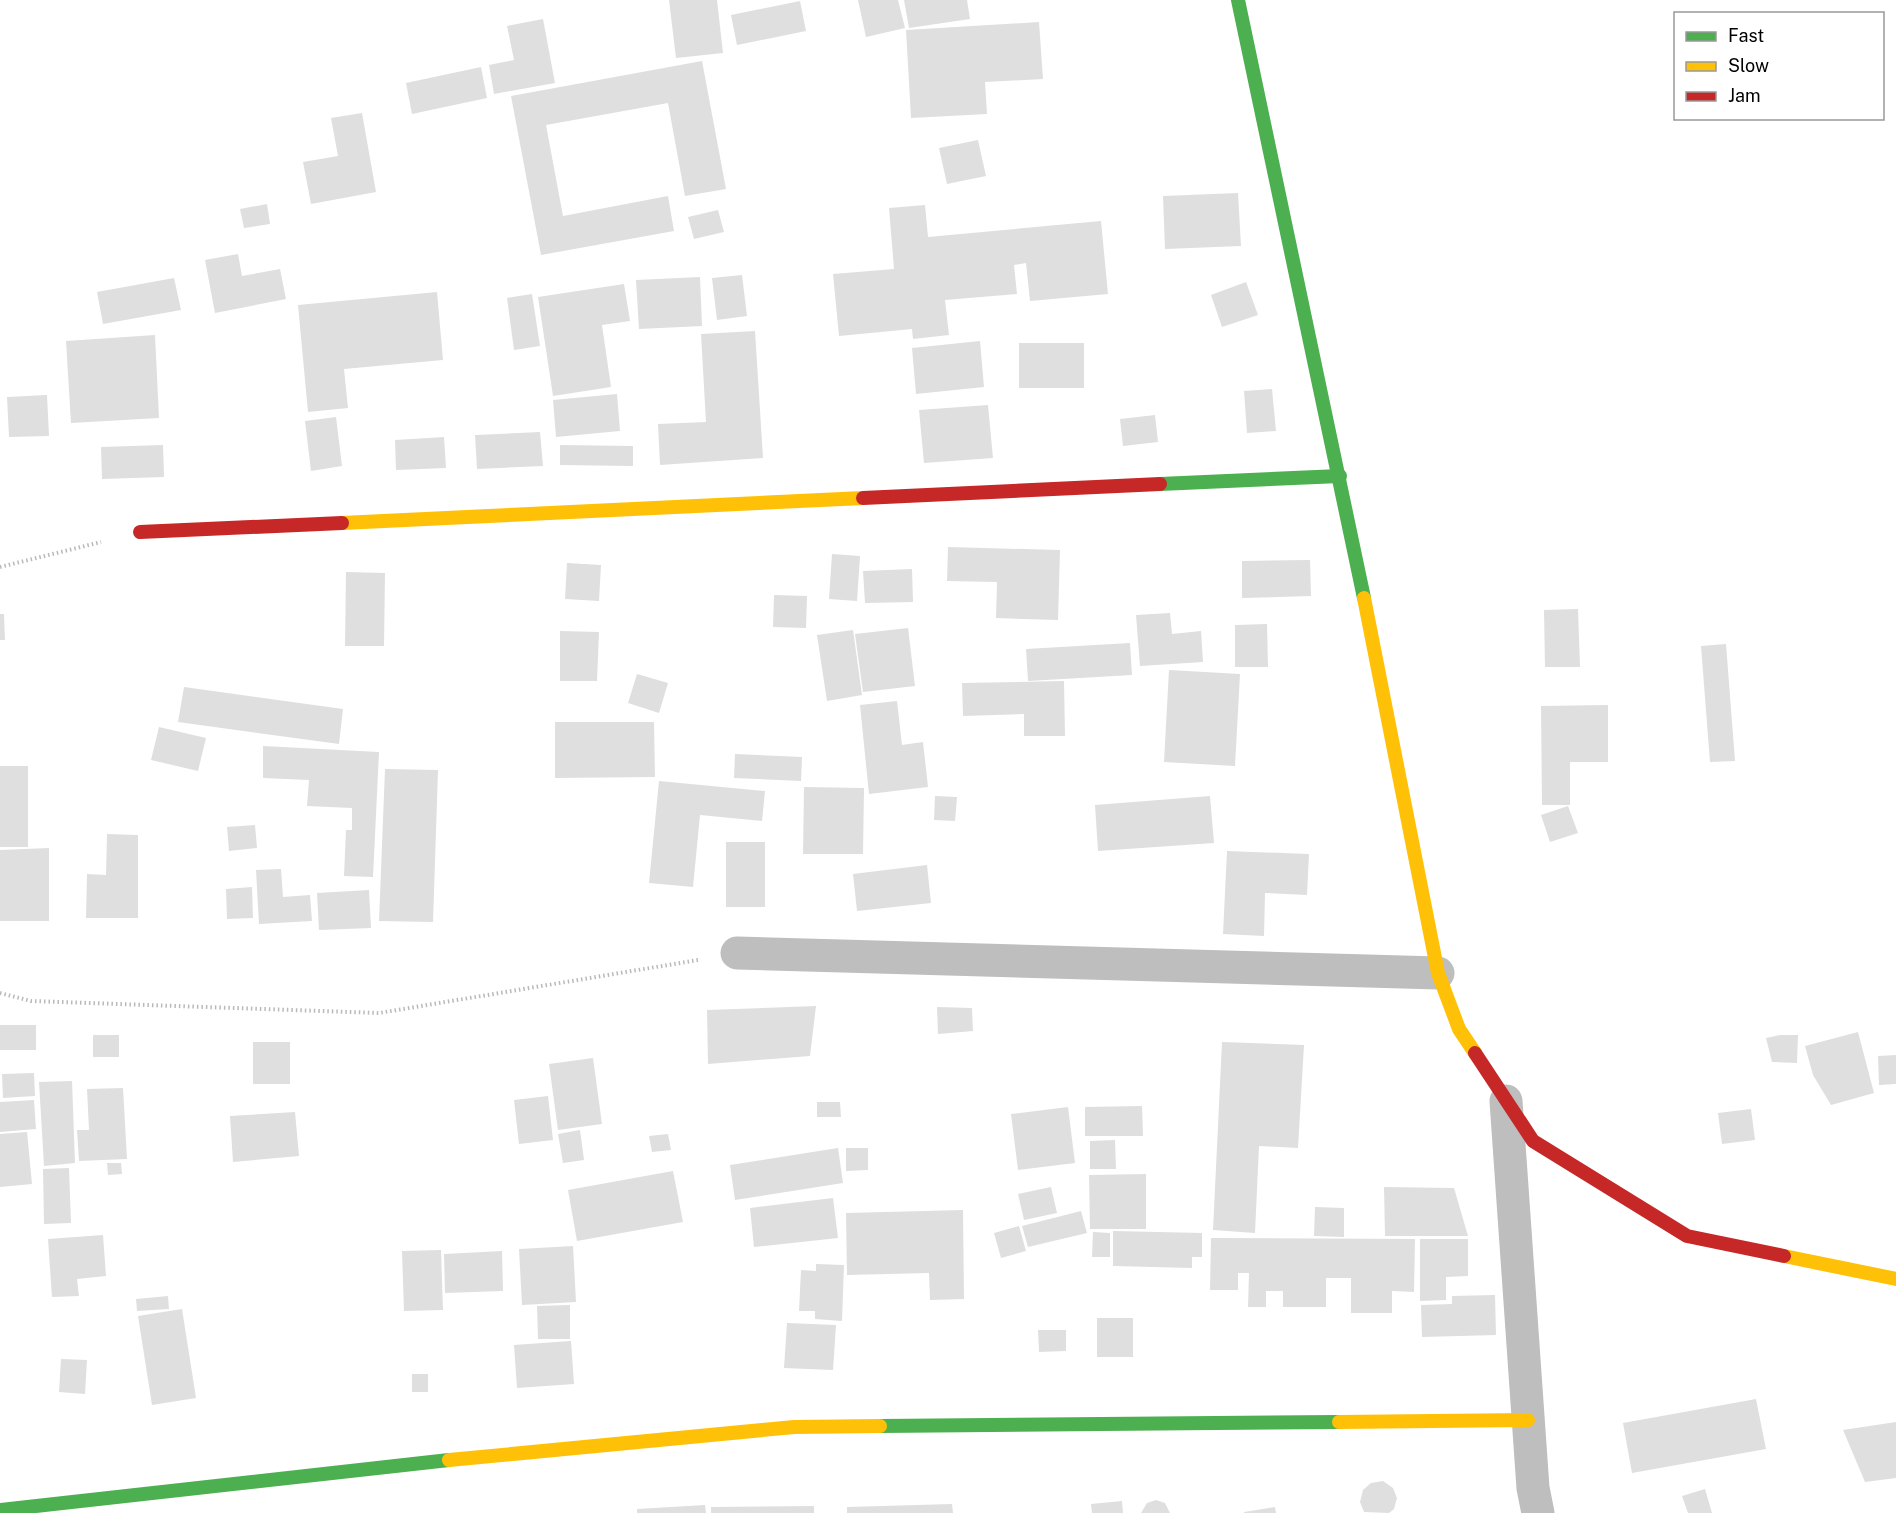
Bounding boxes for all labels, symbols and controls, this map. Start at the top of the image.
legend [1674,12,1884,120]
text: Fast [1728,25,1764,46]
text: Slow [1728,55,1769,76]
text: Jam [1728,85,1761,106]

